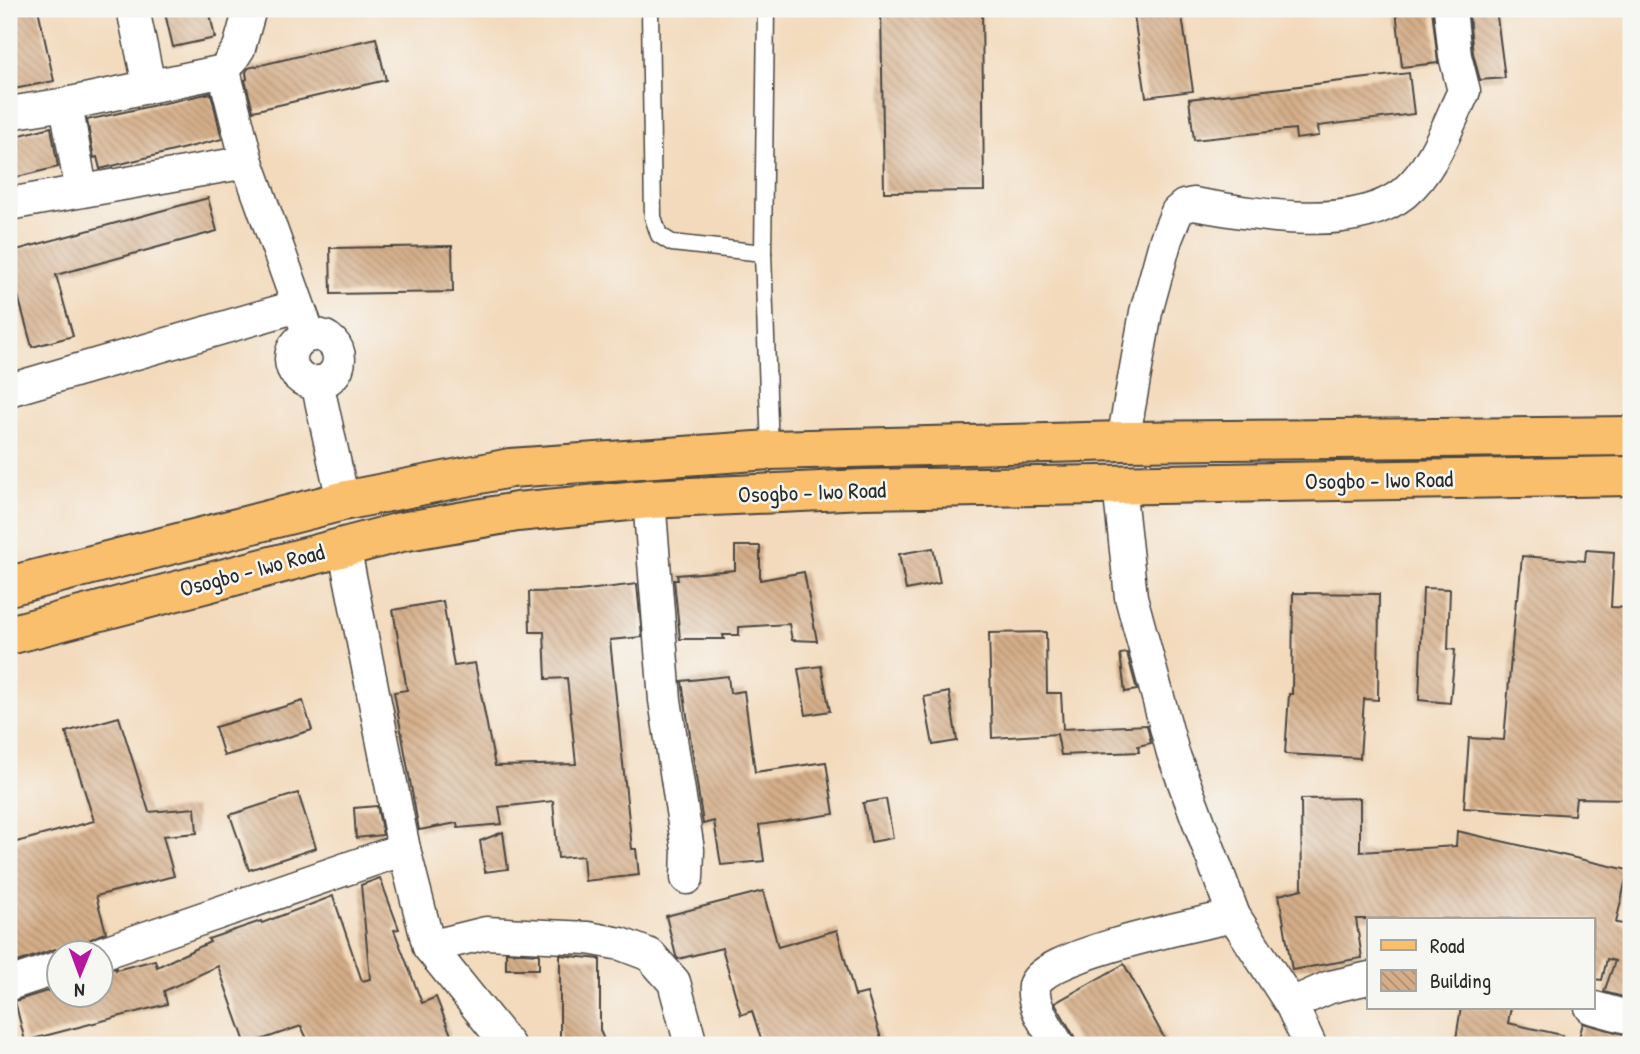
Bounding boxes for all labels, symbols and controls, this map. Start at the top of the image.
street label: Osogbo - Iwo Road [1305,463,1453,496]
street label: Osogbo - Iwo Road [737,473,887,510]
street label: Osogbo - Iwo Road [176,535,327,604]
legend [1367,918,1594,1009]
text: Road [1430,931,1464,960]
north arrow [46,939,116,1009]
text: Building [1430,966,1491,995]
text: N [74,978,85,1004]

